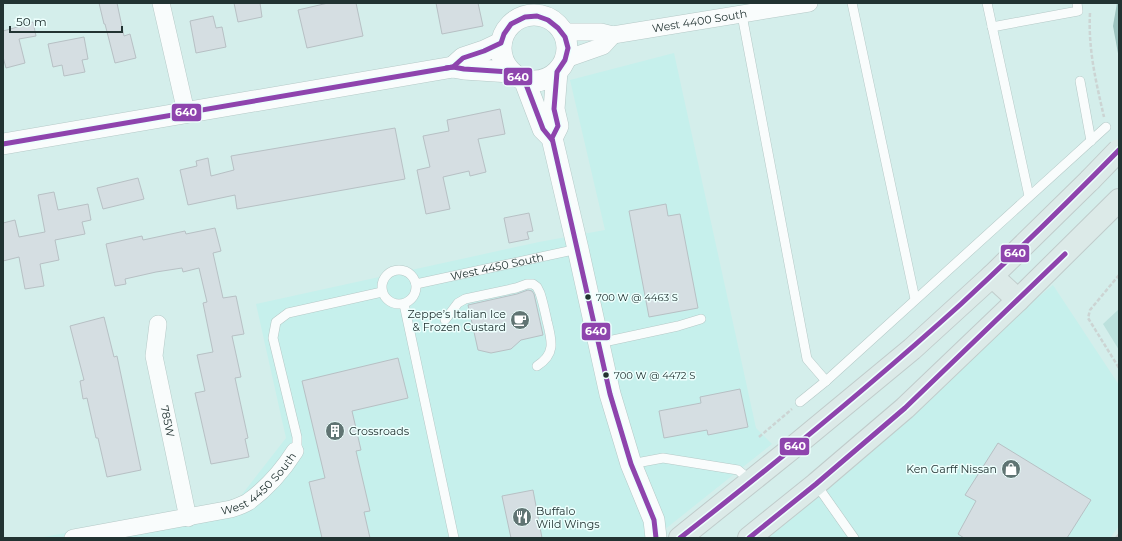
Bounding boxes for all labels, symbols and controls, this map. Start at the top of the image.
street label: West 4400 South [651,6,748,36]
scale bar [10,8,122,34]
text: 50 m [16,14,47,29]
line badge: 640 [503,67,533,86]
text: 640 [507,70,530,84]
line badge: 640 [171,103,202,122]
text: 640 [175,105,198,119]
line badge: 640 [1000,244,1030,263]
text: 640 [1004,246,1027,260]
street label: West 4450 South [449,250,545,283]
place label: 700 W @ 4463 S [596,291,678,304]
marker: 700 W @ 4463 S [583,292,593,302]
place label: Zeppe’s Italian Ice & Frozen Custard [408,307,506,334]
cafe icon: Zeppe’s Italian Ice & Frozen Custard [509,309,531,331]
line badge: 640 [581,322,611,341]
text: 640 [585,324,608,338]
place label: 700 W @ 4472 S [614,369,695,382]
marker: 700 W @ 4472 S [601,370,611,380]
street label: 785W [158,404,178,438]
building icon: Crossroads [324,420,346,442]
place label: Crossroads [349,424,410,438]
line badge: 640 [779,437,810,456]
text: 640 [784,439,807,453]
street label: West 4450 South [220,450,299,518]
shop icon: Ken Garff Nissan [1000,458,1022,480]
place label: Ken Garff Nissan [906,462,997,476]
place label: Buffalo Wild Wings [536,504,600,531]
restaurant icon: Buffalo Wild Wings [511,506,533,528]

